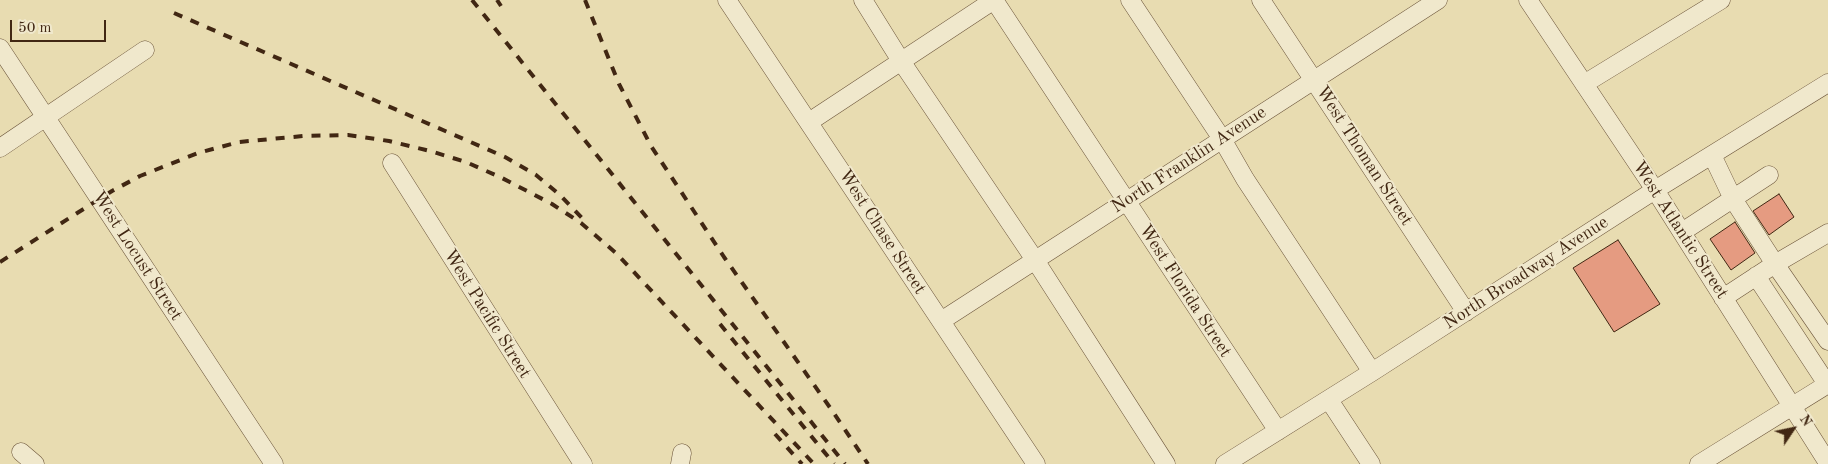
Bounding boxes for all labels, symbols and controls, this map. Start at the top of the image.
scale bar [12,10,109,42]
text: 50 m [18,21,52,36]
street label: West Thoman Street [1311,82,1417,230]
street label: North Franklin Avenue [1107,102,1271,218]
street label: West Atlantic Street [1627,157,1733,303]
street label: West Chase Street [834,166,930,298]
street label: West Locust Street [87,187,187,325]
street label: North Broadway Avenue [1440,212,1612,334]
street label: West Florida Street [1134,220,1236,362]
street label: West Pacific Street [439,245,535,383]
north arrow [1768,404,1818,454]
text: N [1797,412,1814,429]

